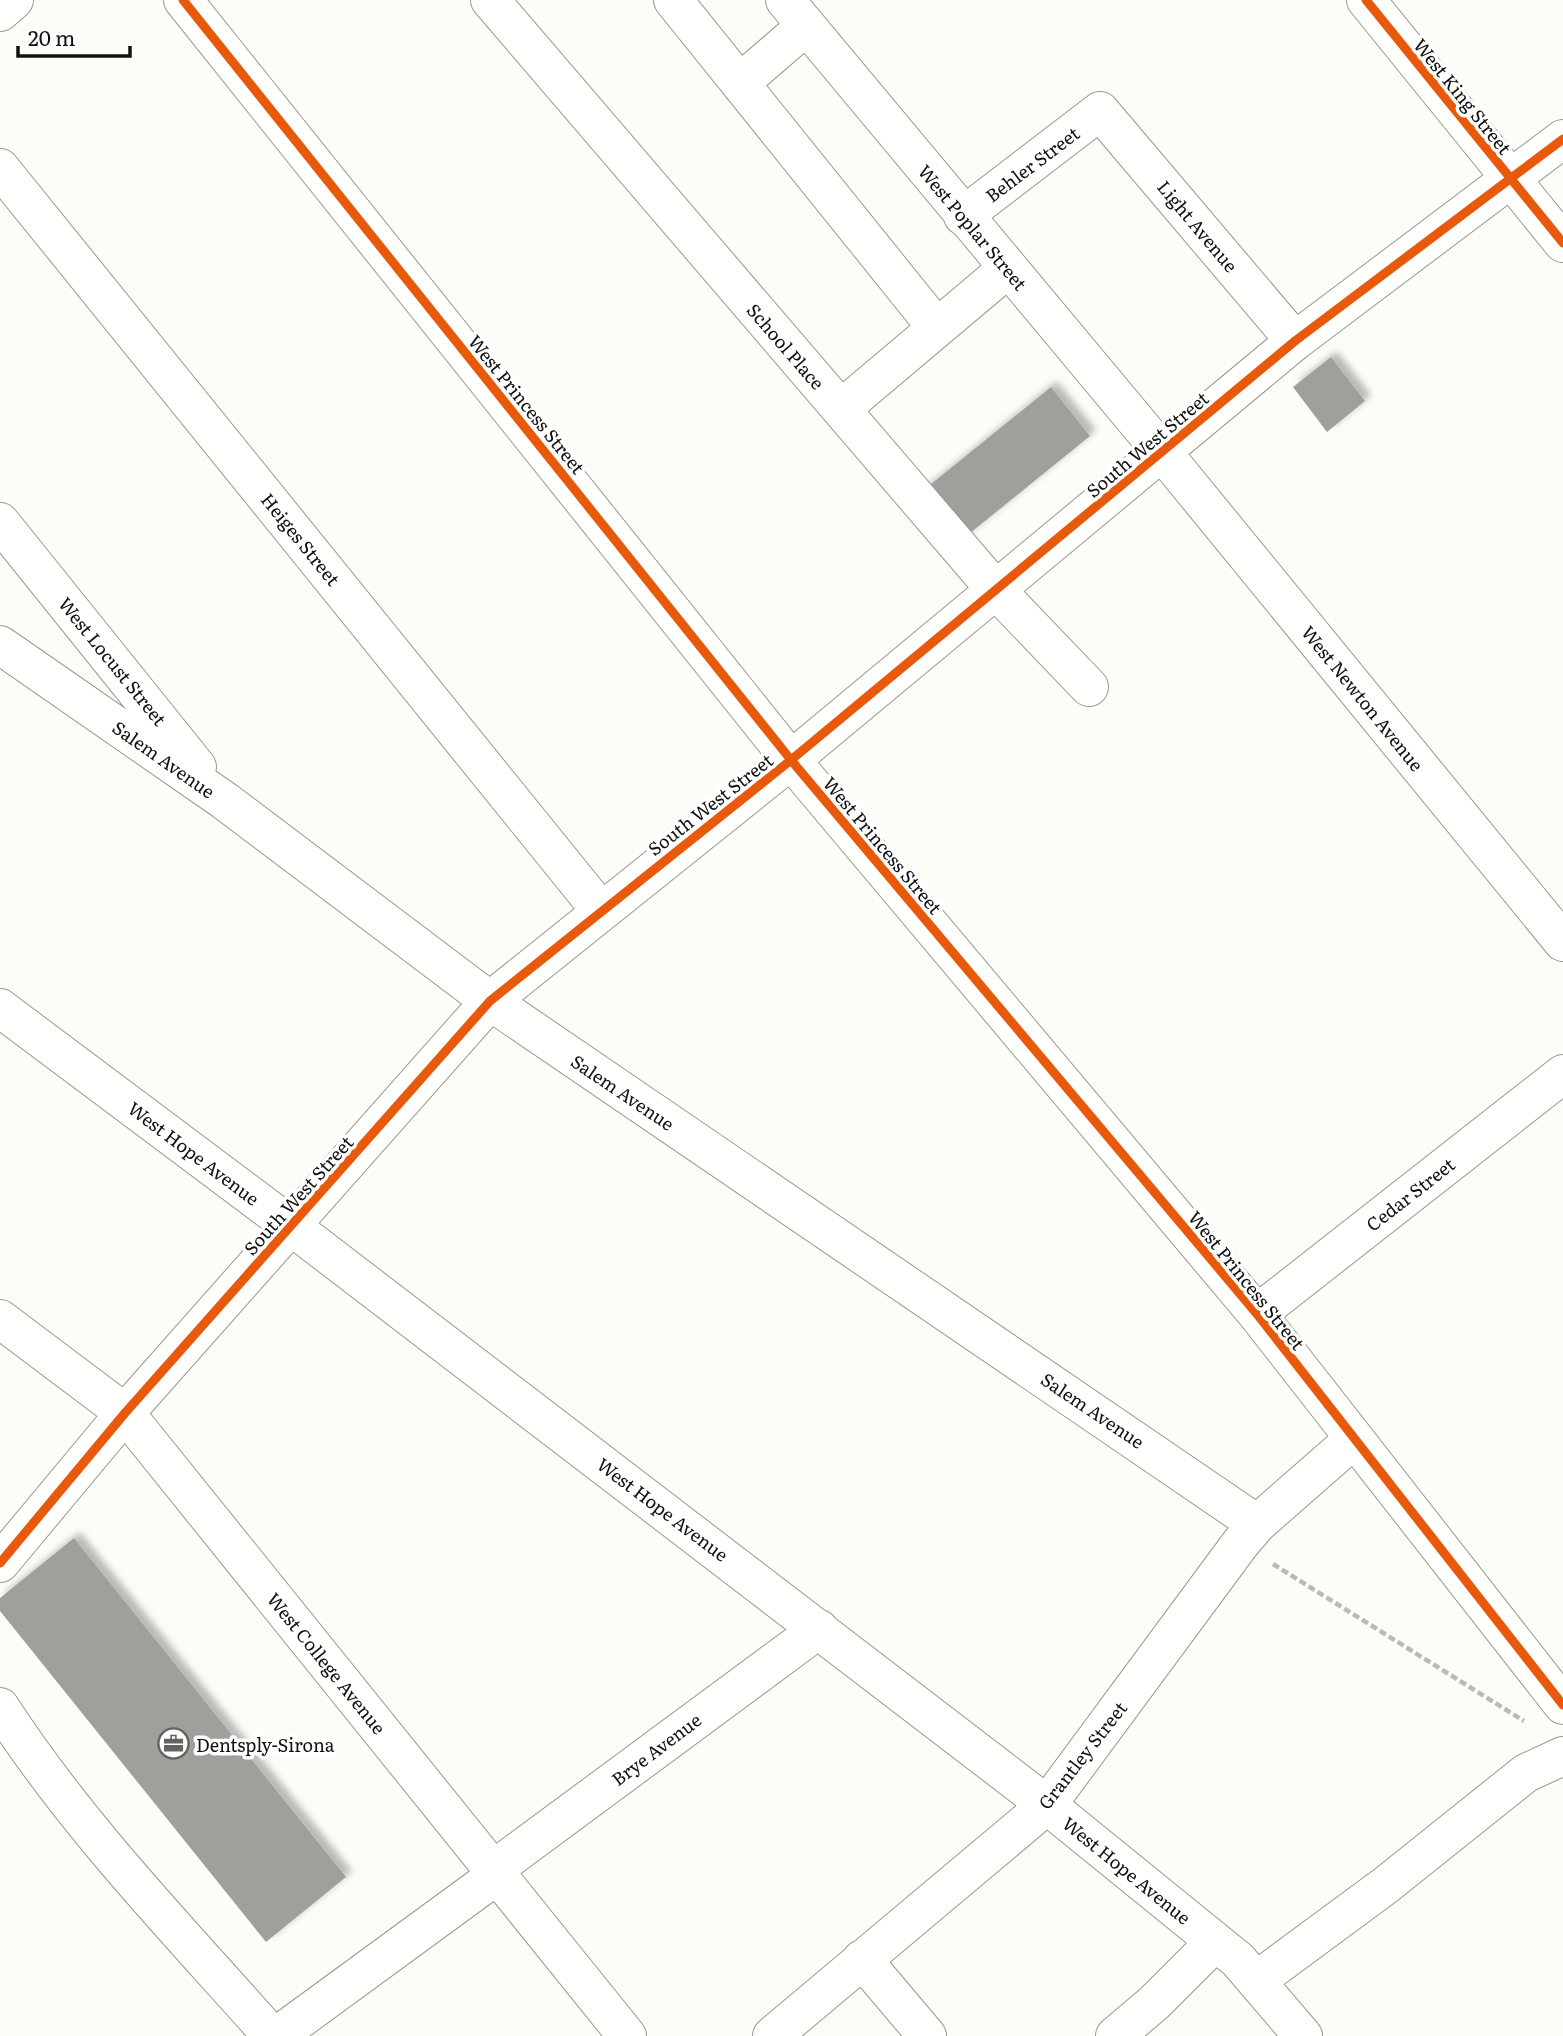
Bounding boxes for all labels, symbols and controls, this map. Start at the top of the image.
scale bar [18,14,130,58]
text: 20 m [28,21,75,52]
street label: West King Street [1408,32,1519,160]
street label: Behler Street [979,119,1085,208]
street label: West Poplar Street [912,158,1034,296]
street label: Light Avenue [1151,174,1245,278]
street label: School Place [741,297,831,395]
street label: West Princess Street [462,329,592,480]
street label: South West Street [1080,384,1215,503]
street label: Heiges Street [255,487,347,592]
street label: West Locust Street [53,591,174,732]
street label: West Newton Avenue [1296,619,1430,777]
street label: Salem Avenue [107,714,221,804]
street label: South West Street [642,746,779,862]
street label: West Princess Street [817,770,949,920]
street label: Salem Avenue [566,1047,680,1137]
street label: West Hope Avenue [123,1095,265,1211]
street label: South West Street [237,1129,359,1261]
street label: Cedar Street [1360,1150,1461,1237]
street label: West Princess Street [1182,1205,1312,1356]
street label: Salem Avenue [1036,1365,1150,1455]
street label: West Hope Avenue [592,1451,734,1567]
street label: West College Avenue [261,1586,393,1740]
street label: Grantley Street [1031,1695,1133,1815]
street label: Brye Avenue [605,1706,707,1792]
office icon: Dentsply-Sirona [156,1727,190,1761]
place label: Dentsply-Sirona [196,1731,335,1758]
street label: West Hope Avenue [1057,1810,1197,1930]

